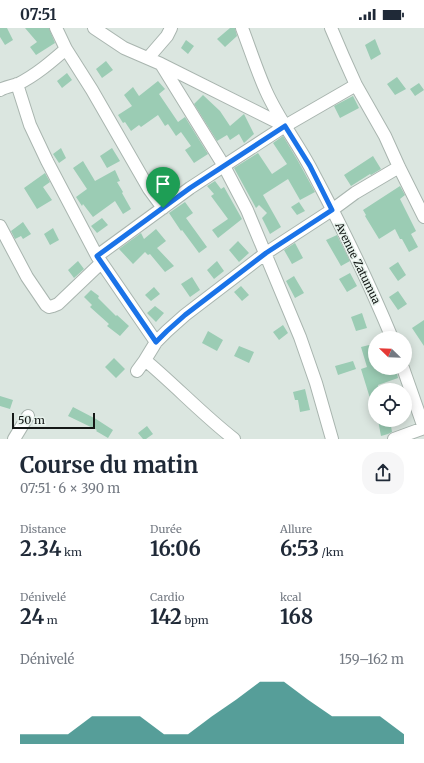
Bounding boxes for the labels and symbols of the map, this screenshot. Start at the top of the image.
pin [146,167,180,208]
street label: Avenue Zatumua [332,219,384,306]
north arrow [368,331,412,375]
scale bar [12,411,95,430]

